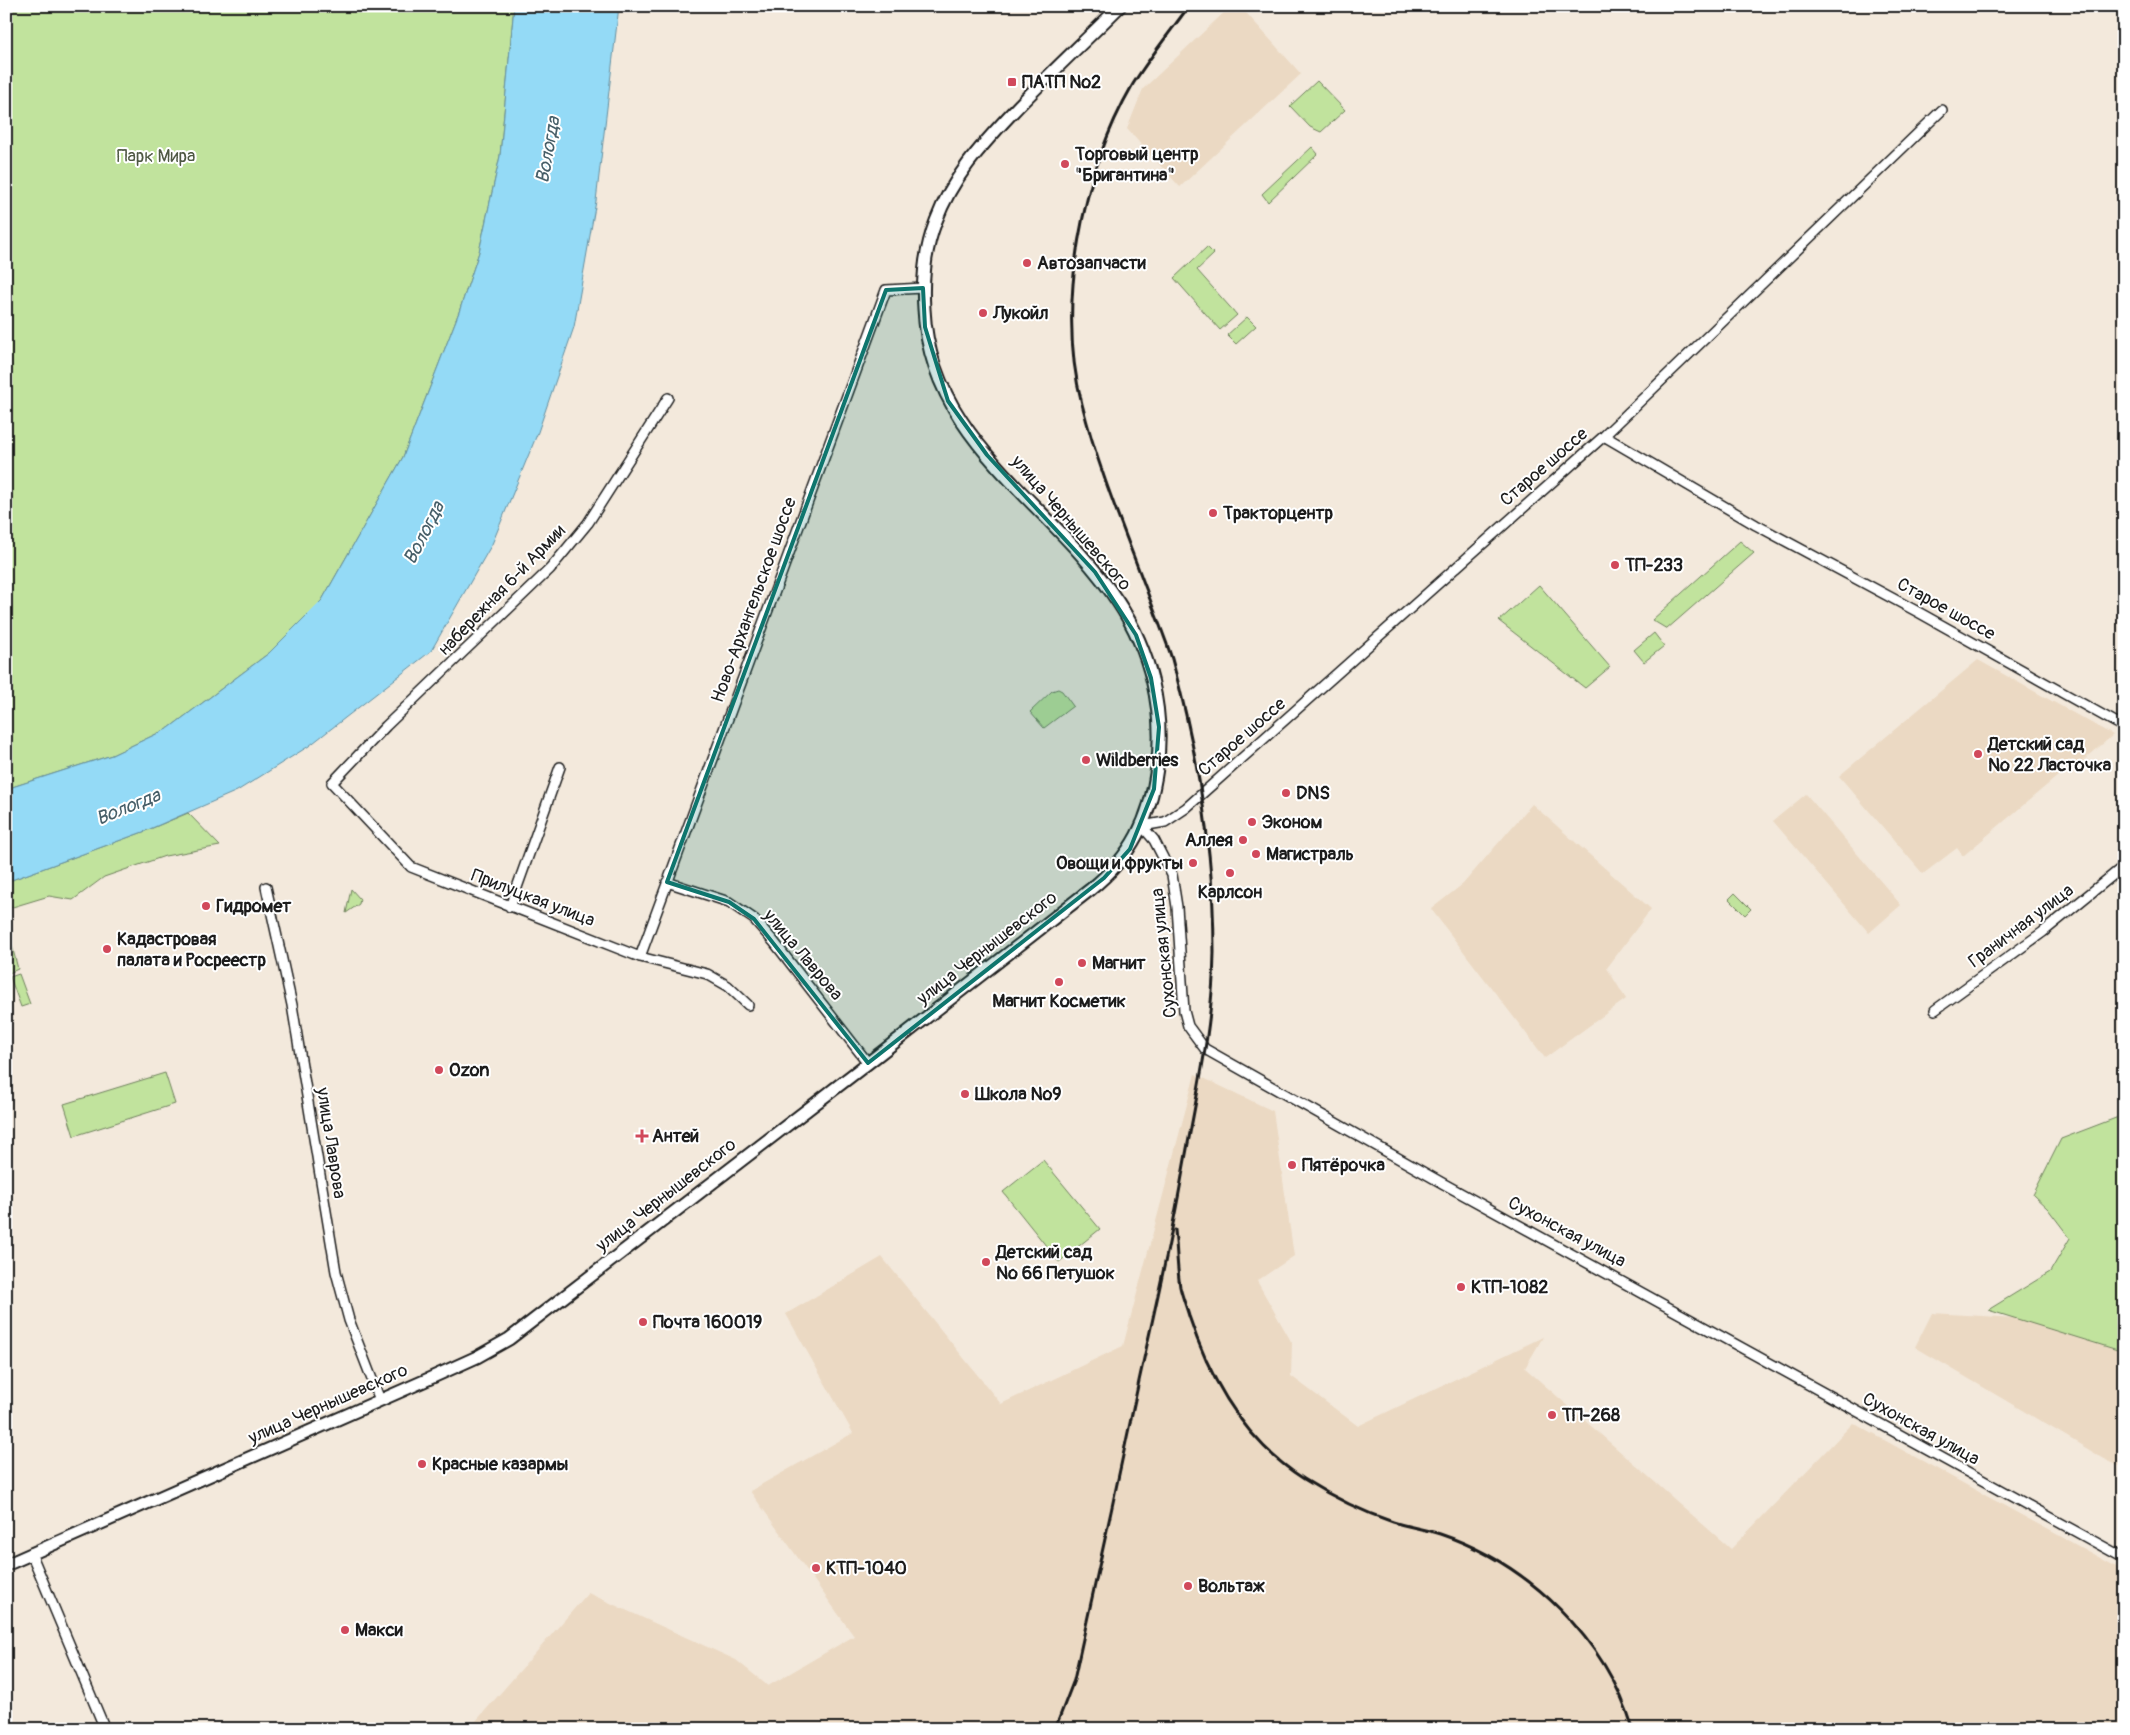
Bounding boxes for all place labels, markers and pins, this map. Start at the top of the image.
place label: ПАТП №2 [1022,71,1101,94]
marker: ПАТП №2 [1006,76,1018,88]
place label: Торговый центр "Бригантина" [1074,143,1199,187]
marker: Торговый центр "Бригантина" [1059,158,1071,170]
place label: Автозапчасти [1037,252,1146,275]
marker: Автозапчасти [1021,257,1033,269]
place label: Лукойл [992,302,1049,325]
marker: Лукойл [977,307,989,319]
place label: Тракторцентр [1222,502,1333,525]
marker: Тракторцентр [1207,507,1219,519]
place label: ТП-233 [1624,554,1683,577]
marker: ТП-233 [1609,559,1621,571]
place label: Детский сад № 22 Ласточка [1987,733,2112,777]
marker: Детский сад № 22 Ласточка [1972,748,1984,760]
place label: Wildberries [1096,749,1179,772]
marker: Wildberries [1080,754,1092,766]
place label: DNS [1296,782,1330,805]
marker: DNS [1280,787,1292,799]
place label: Эконом [1262,811,1322,834]
marker: Эконом [1246,816,1258,828]
place label: Аллея [1185,829,1233,852]
marker: Аллея [1237,834,1249,846]
place label: Магистраль [1266,843,1354,866]
marker: Магистраль [1250,848,1262,860]
place label: Овощи и фрукты [1056,852,1183,875]
marker: Овощи и фрукты [1187,857,1199,869]
marker: Карлсон [1224,867,1236,879]
place label: Карлсон [1198,881,1262,904]
place label: Гидромет [216,895,292,918]
marker: Гидромет [200,900,212,912]
place label: Кадастровая палата и Росреестр [117,928,266,972]
marker: Кадастровая палата и Росреестр [101,943,113,955]
place label: Магнит [1092,952,1146,975]
marker: Магнит [1076,957,1088,969]
marker: Магнит Косметик [1053,976,1065,988]
place label: Магнит Косметик [992,990,1126,1013]
place label: Ozon [449,1059,489,1082]
marker: Ozon [433,1064,445,1076]
place label: Школа №9 [974,1083,1062,1106]
marker: Школа №9 [959,1088,971,1100]
place label: Антей [652,1125,699,1148]
marker: Антей [636,1130,648,1142]
place label: Пятёрочка [1302,1154,1386,1177]
marker: Пятёрочка [1286,1159,1298,1171]
place label: Детский сад № 66 Петушок [995,1241,1115,1285]
marker: Детский сад № 66 Петушок [980,1256,992,1268]
place label: КТП-1082 [1471,1276,1548,1299]
marker: КТП-1082 [1455,1281,1467,1293]
place label: Почта 160019 [653,1311,762,1334]
marker: Почта 160019 [637,1316,649,1328]
place label: ТП-268 [1561,1404,1620,1427]
marker: ТП-268 [1546,1409,1558,1421]
place label: Красные казармы [432,1453,568,1476]
marker: Красные казармы [416,1458,428,1470]
place label: КТП-1040 [826,1557,907,1580]
marker: КТП-1040 [810,1562,822,1574]
place label: Вольтаж [1198,1575,1265,1598]
marker: Вольтаж [1182,1580,1194,1592]
place label: Макси [355,1619,403,1642]
marker: Макси [339,1624,351,1636]

